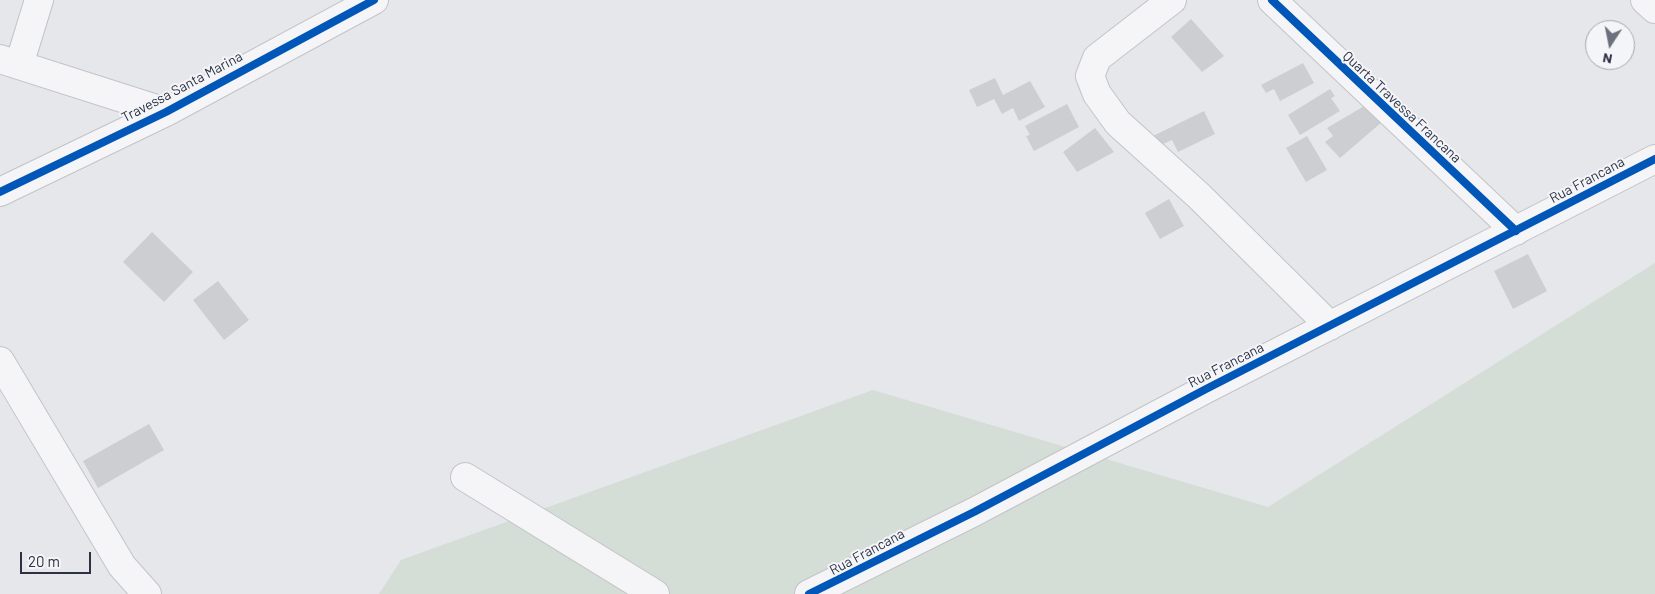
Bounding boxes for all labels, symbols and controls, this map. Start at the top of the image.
north arrow [1585,20,1635,70]
street label: Travessa Santa Marina [119,48,245,126]
street label: Quarta Travessa Francana [1339,48,1465,166]
text: N [1601,50,1613,68]
street label: Rua Francana [1547,153,1627,207]
street label: Rua Francana [1185,339,1267,391]
street label: Rua Francana [827,525,907,579]
scale bar [22,542,94,574]
text: 20 m [28,552,60,570]

